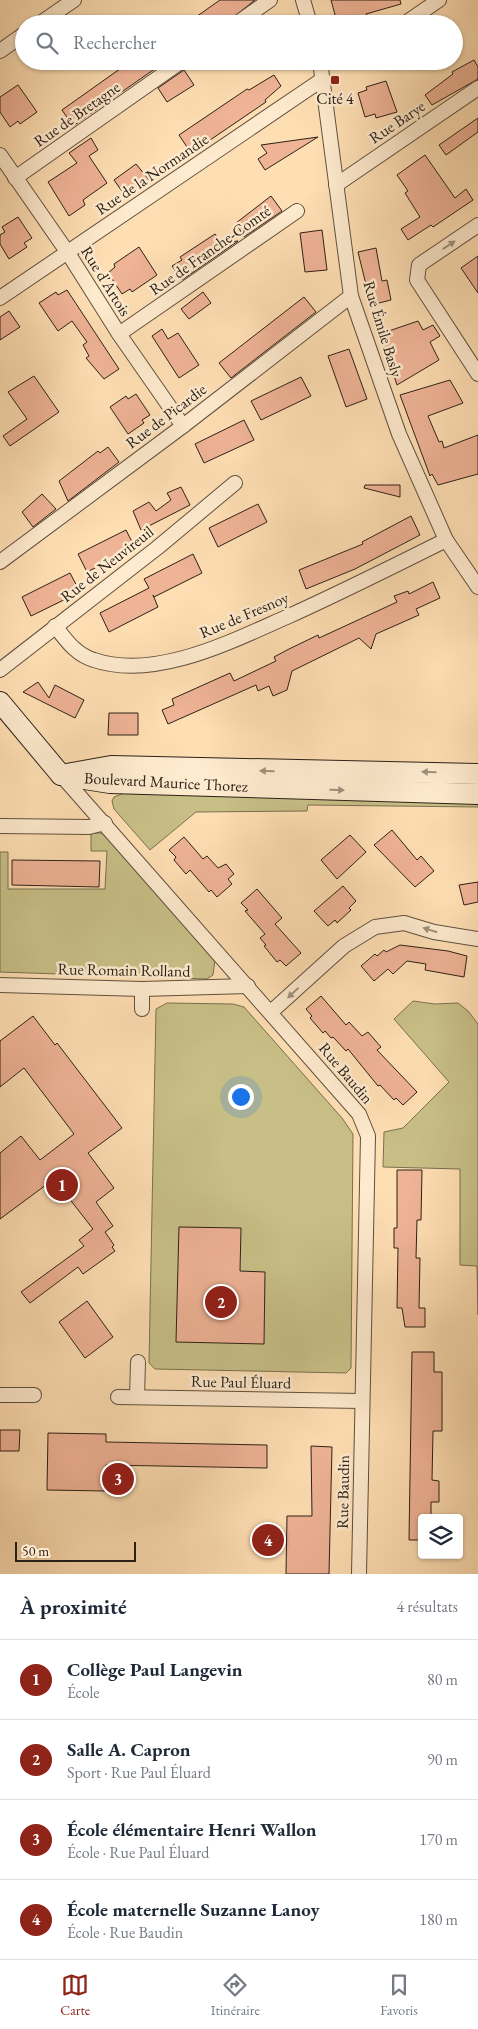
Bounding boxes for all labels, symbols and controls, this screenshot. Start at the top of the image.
search box [15,15,463,70]
icon: search [33,29,61,57]
text: Rechercher [73,30,156,55]
marker: Cité 4 [329,74,341,86]
street label: Rue de Bretagne [30,76,124,152]
place label: Cité 4 [316,88,354,109]
street label: Rue Barye [365,96,429,148]
street label: Rue de la Normandie [92,128,212,220]
street label: Rue de Franche-Comté [145,200,275,300]
one-way arrow [442,240,455,250]
street label: Rue d'Artois [76,242,136,320]
street label: Rue Émile Basly [358,278,408,381]
street label: Rue de Picardie [121,379,211,453]
street label: Rue de Neuvireuil [56,521,158,607]
street label: Rue de Fresnoy [196,586,293,643]
street label: Boulevard Maurice Thorez [84,767,248,797]
one-way arrow [259,767,275,775]
one-way arrow [421,768,437,776]
one-way arrow [329,786,345,794]
one-way arrow [423,925,438,933]
street label: Rue Romain Rolland [57,958,191,982]
one-way arrow [287,987,299,999]
street label: Rue Baudin [314,1038,378,1108]
your location [228,1084,254,1110]
pin: 1 [46,1166,78,1204]
pin: 2 [205,1283,237,1321]
street label: Rue Paul Éluard [191,1371,292,1393]
street label: Rue Baudin [332,1454,354,1529]
pin: 3 [102,1460,134,1498]
map controls [418,1514,463,1559]
button: layers [418,1514,463,1559]
pin: 4 [252,1521,284,1559]
scale bar [15,1539,136,1562]
text: 50 m [22,1542,49,1560]
text: À proximité [20,1593,127,1620]
text: 4 résultats [396,1596,458,1617]
text: Collège Paul Langevin [67,1657,243,1682]
text: 1 [32,1669,40,1690]
text: 80 m [427,1669,458,1690]
text: École [67,1682,100,1703]
text: Salle A. Capron [67,1737,191,1762]
text: 2 [32,1749,40,1770]
text: 90 m [427,1749,458,1770]
text: Sport · Rue Paul Éluard [67,1762,211,1783]
text: École élémentaire Henri Wallon [67,1817,317,1842]
text: 3 [32,1829,40,1850]
text: 170 m [419,1829,458,1850]
text: École · Rue Paul Éluard [67,1842,209,1863]
text: École maternelle Suzanne Lanoy [67,1897,320,1922]
text: 4 [32,1909,40,1930]
text: 180 m [419,1909,458,1930]
text: École · Rue Baudin [67,1922,183,1943]
tab: Carte [60,1971,90,2019]
tab: Itinéraire [211,1971,260,2019]
tab: Favoris [380,1971,418,2019]

